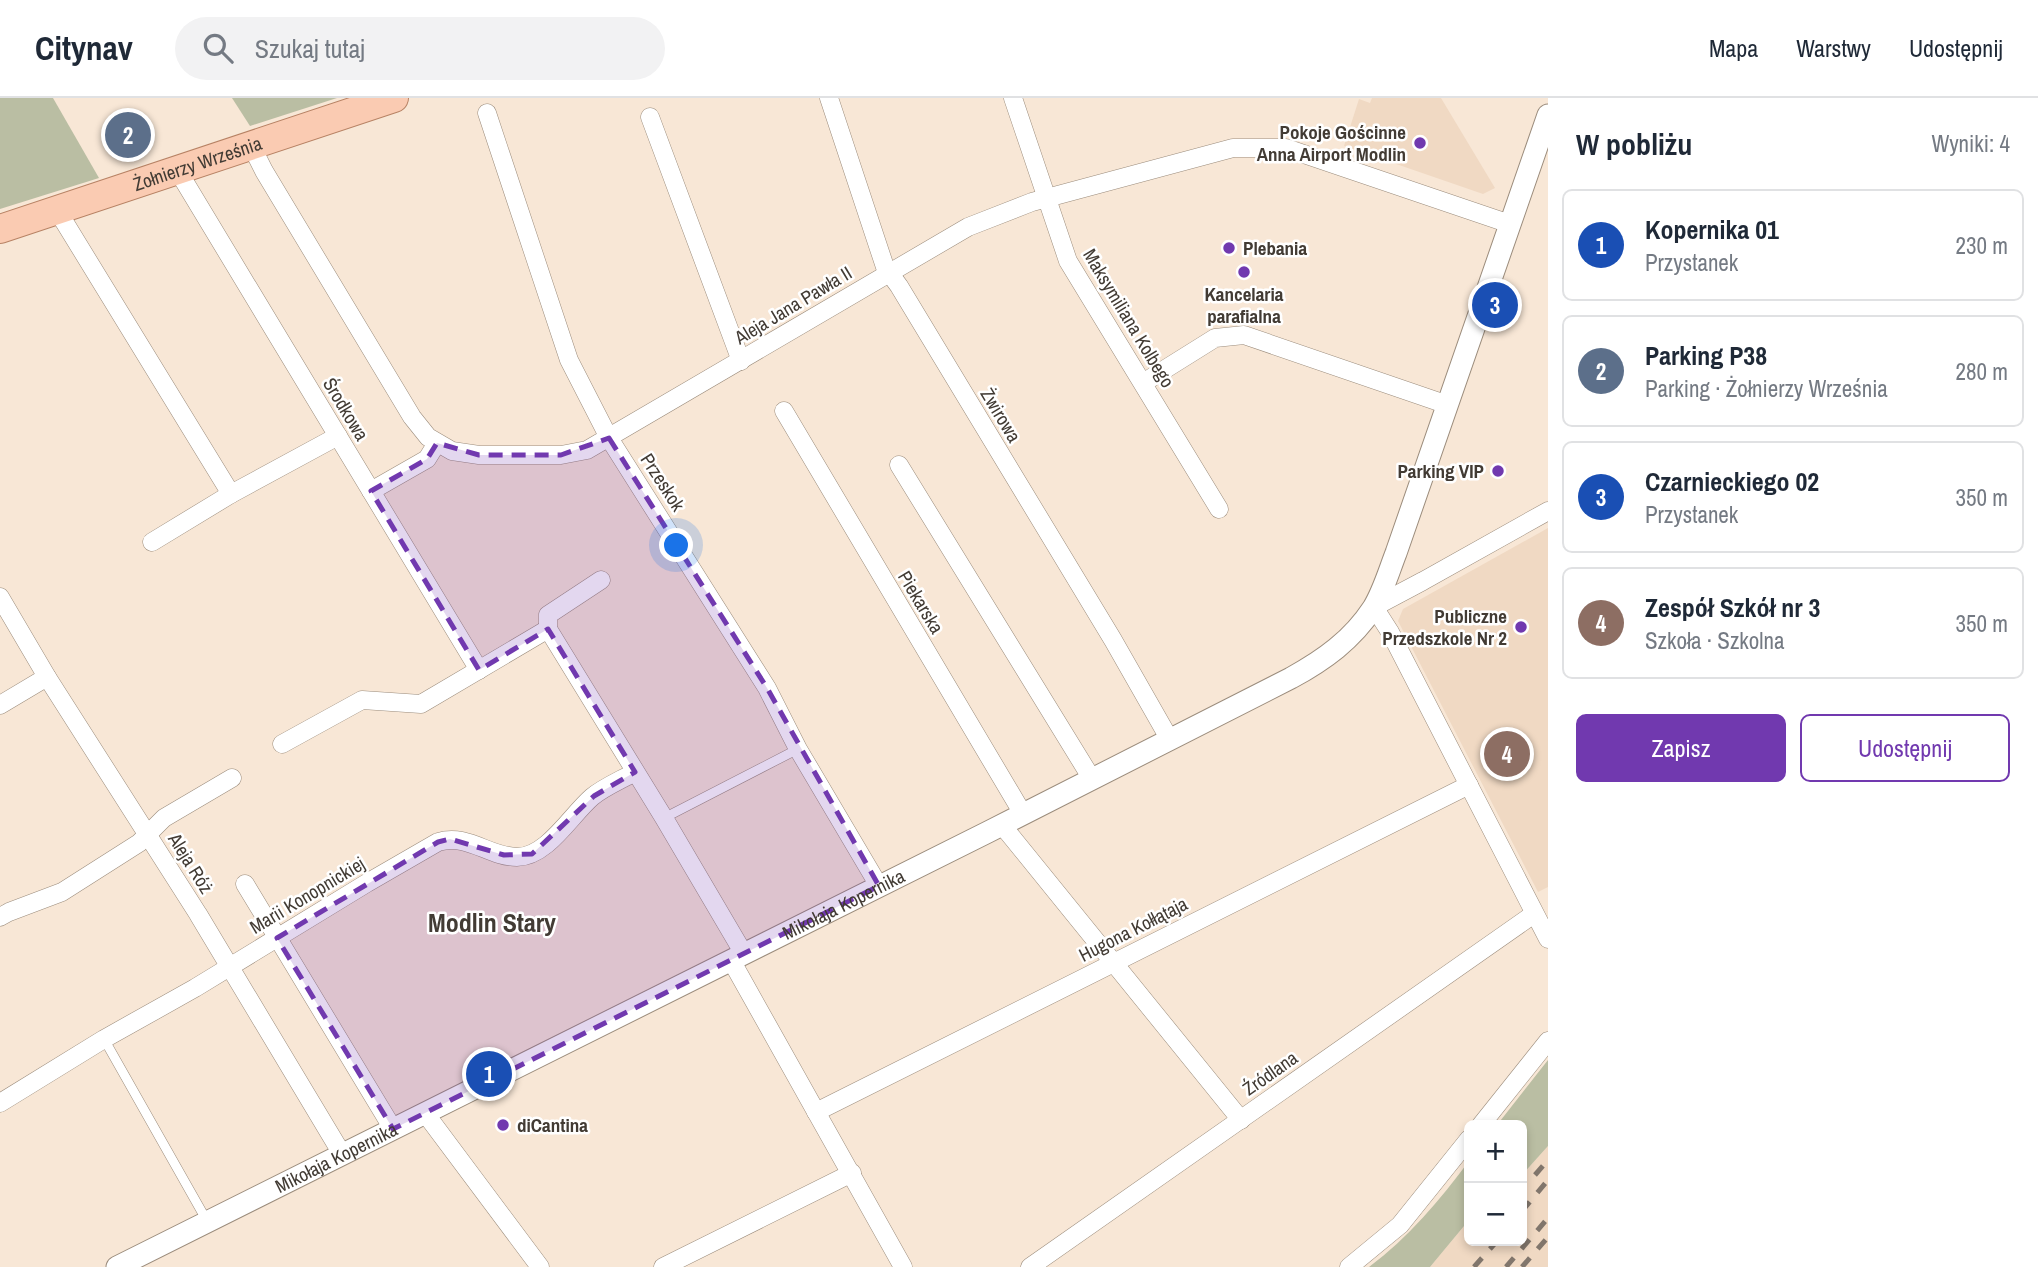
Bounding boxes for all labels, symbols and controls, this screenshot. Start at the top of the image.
search box [175,17,665,80]
text: Citynav [35,26,133,70]
icon: search [199,29,237,67]
text: Szukaj tutaj [255,31,365,66]
text: Mapa [1709,32,1758,64]
text: Warstwy [1796,32,1871,64]
text: Udostępnij [1909,32,2003,64]
pin: 2 [105,109,151,161]
place label: Pokoje Gościnne Anna Airport Modlin [1257,119,1406,167]
text: W pobliżu [1576,124,1692,164]
text: Wyniki: 4 [1932,128,2010,159]
street label: Żołnierzy Września [130,130,265,197]
marker: Pokoje Gościnne Anna Airport Modlin [1412,135,1428,151]
text: Kopernika 01 [1645,212,1779,247]
text: 1 [1596,230,1606,261]
text: 230 m [1956,230,2008,261]
place label: Plebania [1243,235,1307,261]
marker: Plebania [1221,240,1237,256]
street label: Maksymiliana Kolbego [1077,244,1181,392]
text: Przystanek [1645,247,1738,278]
street label: Aleja Jana Pawła II [729,260,856,351]
marker: Kancelaria parafialna [1236,264,1252,280]
pin: 3 [1472,279,1518,331]
place label: Kancelaria parafialna [1205,281,1284,329]
text: Parking P38 [1645,338,1767,373]
text: 2 [1596,356,1606,387]
text: 280 m [1956,356,2008,387]
street label: Środkowa [317,373,375,446]
text: Parking · Żołnierzy Września [1645,373,1888,404]
street label: Żwirowa [975,383,1027,447]
street label: Przeskok [635,448,691,516]
place label: Parking VIP [1397,458,1484,484]
marker: Parking VIP [1490,463,1506,479]
text: Czarnieckiego 02 [1645,464,1819,499]
text: 3 [1596,482,1606,513]
text: 350 m [1956,482,2008,513]
text: Przystanek [1645,499,1738,530]
your location [659,528,693,562]
street label: Piekarska [892,566,950,639]
text: Zespół Szkół nr 3 [1645,590,1820,625]
place label: Publiczne Przedszkole Nr 2 [1382,603,1507,651]
text: 4 [1596,608,1606,639]
text: 350 m [1956,608,2008,639]
marker: Publiczne Przedszkole Nr 2 [1513,619,1529,635]
text: Szkoła · Szkolna [1645,625,1784,656]
button: Zapisz [1576,714,1786,782]
button: Udostępnij [1800,714,2010,782]
pin: 4 [1484,728,1530,780]
street label: Aleja Róż [162,827,220,898]
street label: Marii Konopnickiej [245,850,369,940]
street label: Mikołaja Kopernika [778,863,909,946]
street label: Hugona Kołłątaja [1074,890,1192,968]
district label: Modlin Stary [428,905,556,940]
street label: Źródlana [1237,1045,1303,1101]
pin: 1 [466,1048,512,1100]
place label: diCantina [517,1112,588,1138]
street label: Mikołaja Kopernika [271,1116,402,1199]
marker: diCantina [495,1117,511,1133]
map controls [1464,1120,1527,1246]
button: + [1464,1120,1527,1183]
button: − [1464,1183,1527,1246]

